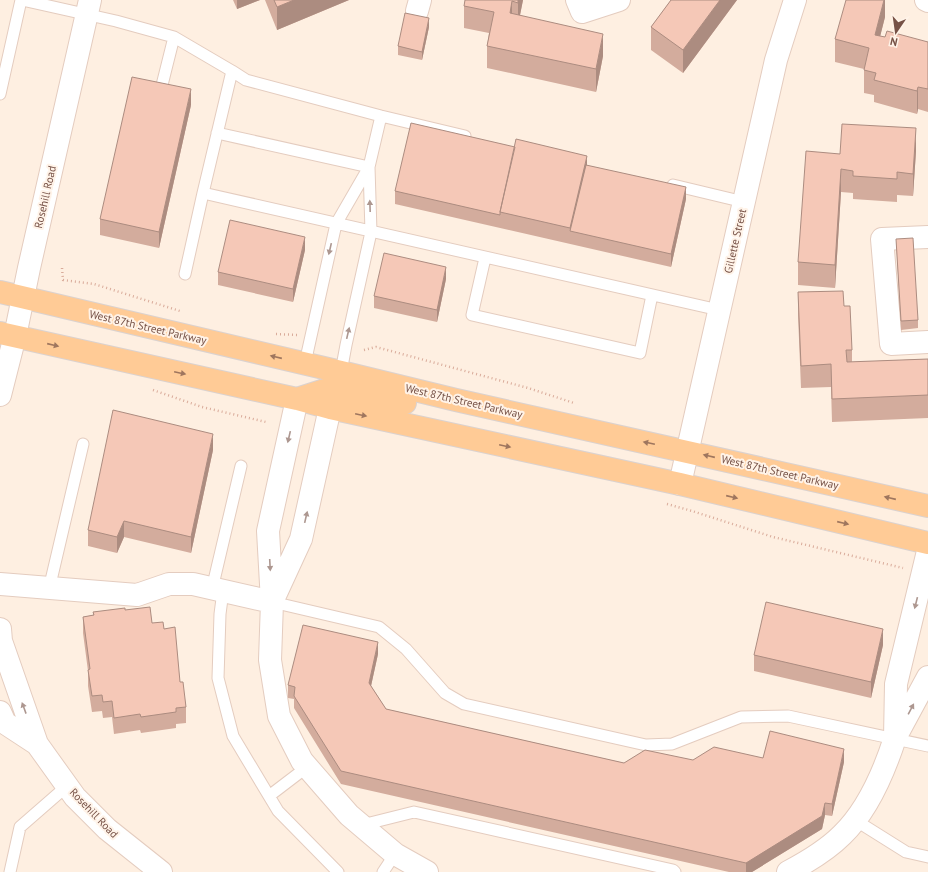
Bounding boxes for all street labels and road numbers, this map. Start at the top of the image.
street label: Rosehill Road [31,164,59,230]
street label: Gillette Street [721,207,749,275]
street label: West 87th Street Parkway [88,307,209,347]
street label: West 87th Street Parkway [404,381,525,421]
street label: West 87th Street Parkway [720,452,841,492]
street label: Rosehill Road [67,785,121,841]

